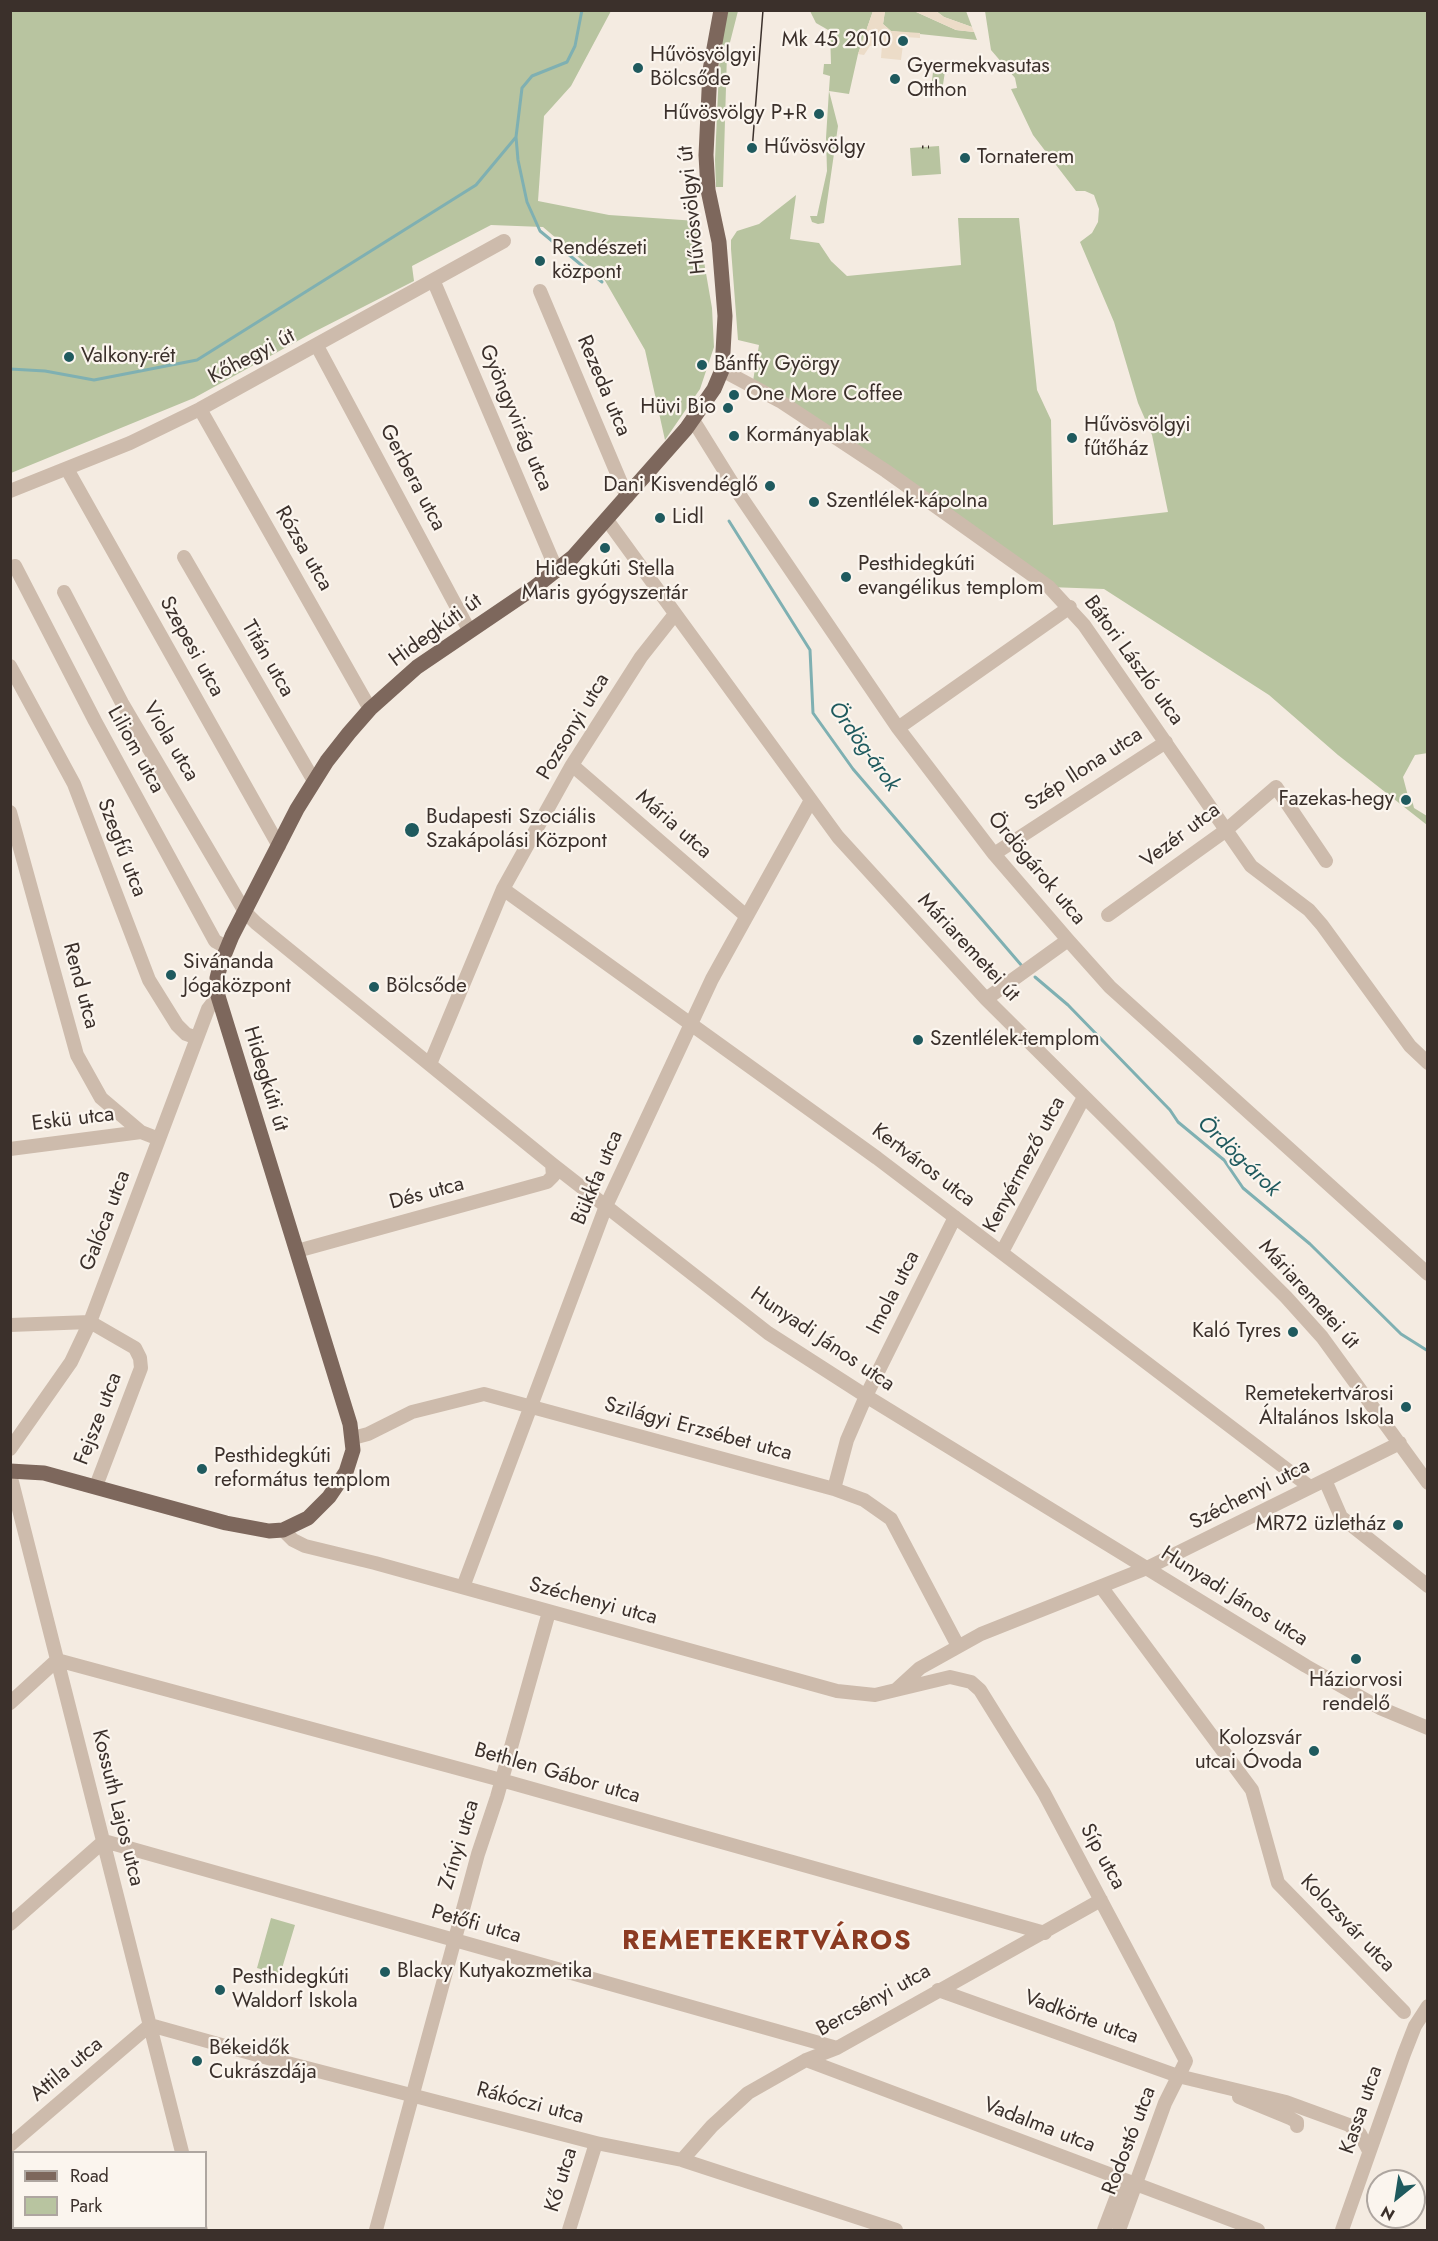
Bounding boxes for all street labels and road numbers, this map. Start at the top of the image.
street label: Hűvösvölgyi út [674,145,712,275]
street label: Kőhegyi út [204,324,300,390]
street label: Rezeda utca [570,332,636,440]
street label: Gyöngyvirág utca [473,341,557,495]
street label: Gerbera utca [373,420,451,536]
street label: Rózsa utca [269,502,337,596]
street label: Hidegkúti út [385,589,487,673]
street label: Bátori László utca [1078,591,1188,731]
street label: Szepesi utca [153,592,229,702]
street label: Titán utca [235,616,299,702]
street label: Pozsonyi utca [532,669,616,785]
street label: Viola utca [136,698,204,786]
street label: Liliom utca [101,702,169,798]
street label: Szép Ilona utca [1021,723,1147,817]
street label: Mária utca [630,785,716,865]
street label: Szegfű utca [91,795,151,901]
street label: Vezér utca [1136,798,1226,874]
street label: Ördögárok utca [982,807,1090,931]
street label: Máriaremetei út [912,889,1024,1007]
street label: Rend utca [56,940,104,1032]
street label: Hidegkúti út [237,1024,293,1134]
street label: Kenyérmező utca [979,1093,1071,1237]
street label: Eskü utca [30,1102,116,1138]
street label: Kertváros utca [866,1119,980,1213]
street label: Bükkfa utca [567,1127,629,1229]
street label: Galóca utca [75,1167,137,1275]
street label: Dés utca [387,1172,467,1216]
street label: Máriaremetei út [1252,1235,1364,1355]
street label: Imola utca [862,1247,926,1339]
street label: Hunyadi János utca [745,1282,899,1398]
street label: Fejsze utca [70,1369,128,1469]
street label: Szilágyi Erzsébet utca [601,1393,795,1467]
street label: Széchenyi utca [1186,1454,1314,1536]
street label: Hunyadi János utca [1156,1542,1312,1652]
street label: Széchenyi utca [526,1573,660,1631]
street label: Kossuth Lajos utca [85,1727,149,1889]
street label: Bethlen Gábor utca [471,1738,643,1810]
street label: Zrínyi utca [434,1797,486,1893]
street label: Síp utca [1074,1820,1130,1894]
street label: Kolozsvár utca [1294,1870,1400,1978]
street label: Petőfi utca [428,1900,524,1950]
street label: Bercsényi utca [812,1959,936,2043]
street label: Vadkörte utca [1020,1986,1142,2050]
street label: Attila utca [26,2032,108,2108]
street label: Kassa utca [1335,2063,1389,2157]
street label: Rákóczi utca [474,2078,586,2130]
street label: Rodostó utca [1098,2083,1162,2199]
street label: Vadalma utca [980,2093,1098,2159]
street label: Kő utca [540,2145,584,2215]

